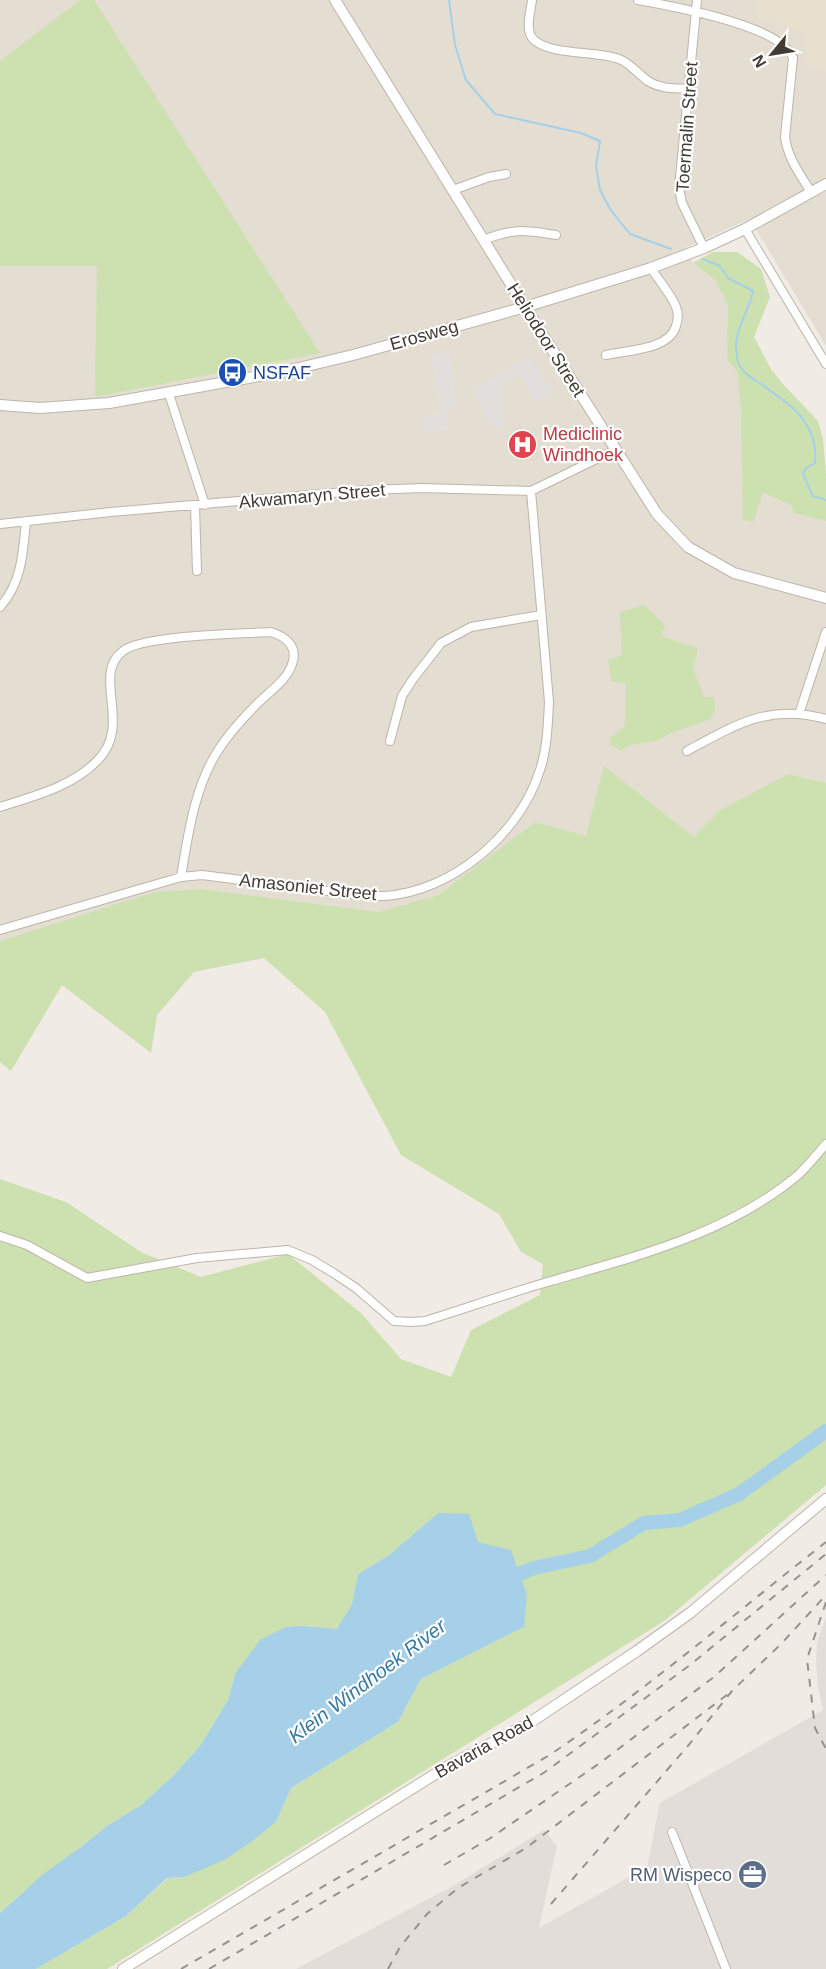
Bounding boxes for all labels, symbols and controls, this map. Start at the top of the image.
north arrow [742,24,802,84]
text: N [749,52,770,71]
street label: Toermalin Street [672,61,702,193]
street label: Heliodoor Street [503,280,589,400]
street label: Erosweg [388,316,460,354]
bus stop icon: NSFAF [216,357,248,389]
place label: NSFAF [253,363,311,383]
place label: Mediclinic Windhoek [543,424,624,465]
hospital icon: Mediclinic Windhoek [506,428,538,460]
street label: Akwamaryn Street [238,480,386,512]
street label: Amasoniet Street [238,870,378,904]
water label: Klein Windhoek River [284,1614,451,1747]
street label: Bavaria Road [431,1712,537,1782]
office icon: RM Wispeco [737,1859,769,1891]
place label: RM Wispeco [630,1865,732,1885]

